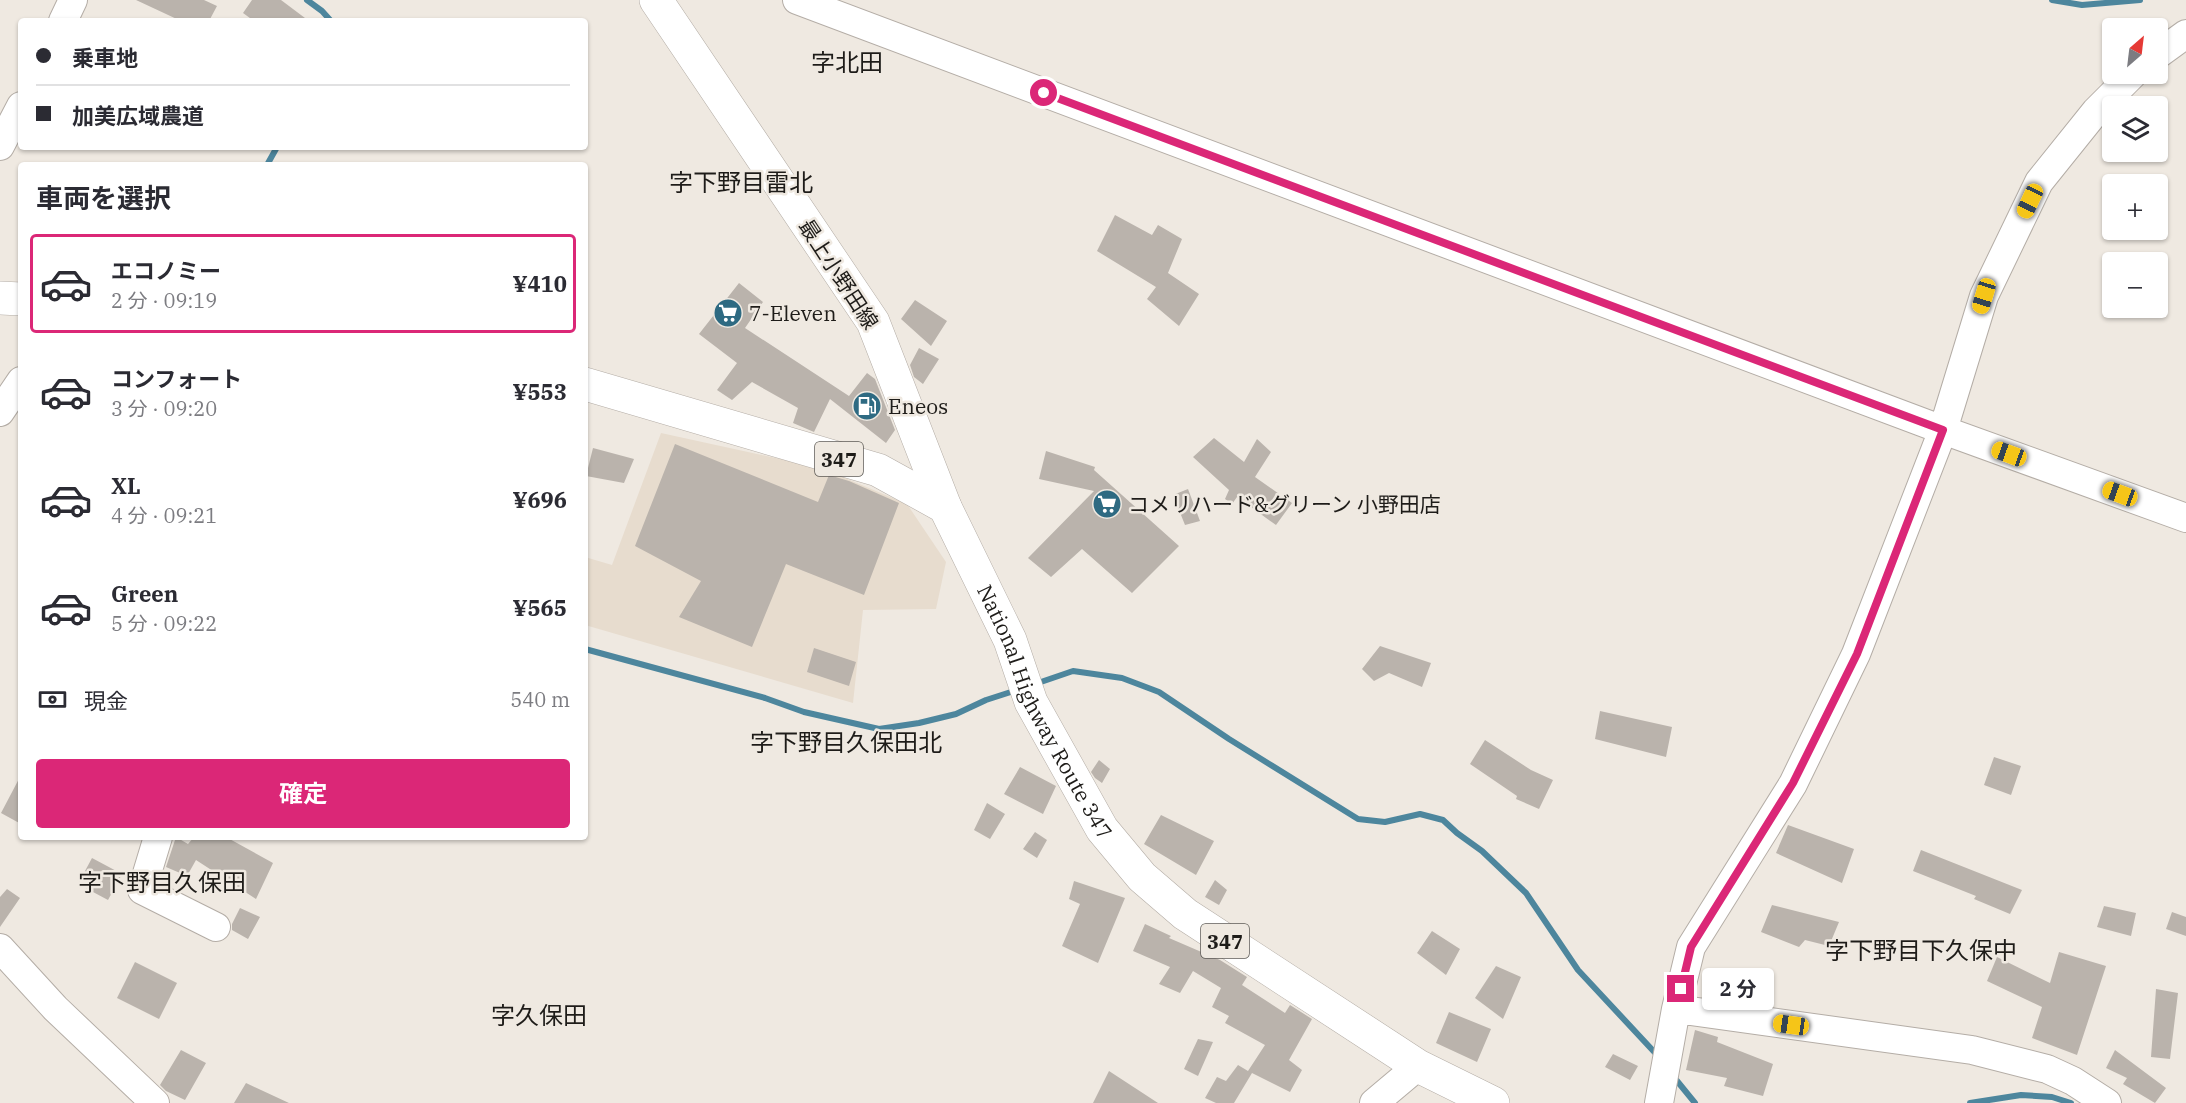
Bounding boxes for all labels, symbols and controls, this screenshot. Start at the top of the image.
north arrow [2102,18,2168,84]
map controls [2102,18,2168,318]
text: 乗車地 [72,43,138,72]
district label: 字北田 [811,46,883,78]
route start [1030,79,1057,106]
button: layers [2102,96,2168,162]
text: 加美広域農道 [72,101,204,130]
district label: 字下野目雷北 [669,166,813,198]
button: + [2102,174,2168,240]
text: 車両を選択 [36,180,171,215]
car [2014,181,2046,221]
street label: 最上小野田線 [793,214,885,334]
button: − [2102,252,2168,318]
text: エコノミー [111,256,221,285]
icon: car [39,257,93,311]
text: ¥410 [512,269,567,298]
car [1970,276,1998,316]
text: 2 分 · 09:19 [111,287,217,314]
supermarket icon: 7-Eleven [712,297,744,329]
place label: 7-Eleven [749,299,837,327]
text: コンフォート [111,364,242,393]
icon: car [39,365,93,419]
text: ¥553 [512,377,567,406]
fuel station icon: Eneos [851,390,883,422]
place label: Eneos [888,392,948,420]
text: 3 分 · 09:20 [111,395,217,422]
car [1989,439,2029,469]
road number: 347 [815,442,863,476]
text: XL [111,471,141,500]
icon: car [39,473,93,527]
car [2100,479,2140,509]
text: ¥696 [512,485,567,514]
supermarket icon: コメリハード&グリーン 小野田店 [1091,488,1123,520]
place label: コメリハード&グリーン 小野田店 [1128,490,1441,518]
text: 4 分 · 09:21 [111,502,217,529]
text: Green [111,579,178,608]
street label: National Highway Route 347 [971,580,1119,845]
icon: car [39,581,93,635]
text: ¥565 [512,593,567,622]
text: 5 分 · 09:22 [111,610,217,637]
icon: cash [36,683,69,716]
text: 現金 [84,686,128,715]
text: 540 m [510,686,570,713]
district label: 字下野目久保田北 [750,726,942,758]
button: 確定 [36,759,570,828]
district label: 字下野目久保田 [78,866,246,898]
road number: 347 [1201,924,1249,958]
district label: 字下野目下久保中 [1825,934,2017,966]
callout: 2 分 [1702,968,1774,1010]
route end [1667,975,1694,1002]
text: 2 分 [1720,975,1756,1002]
district label: 字久保田 [491,999,587,1031]
car [1772,1014,1810,1036]

